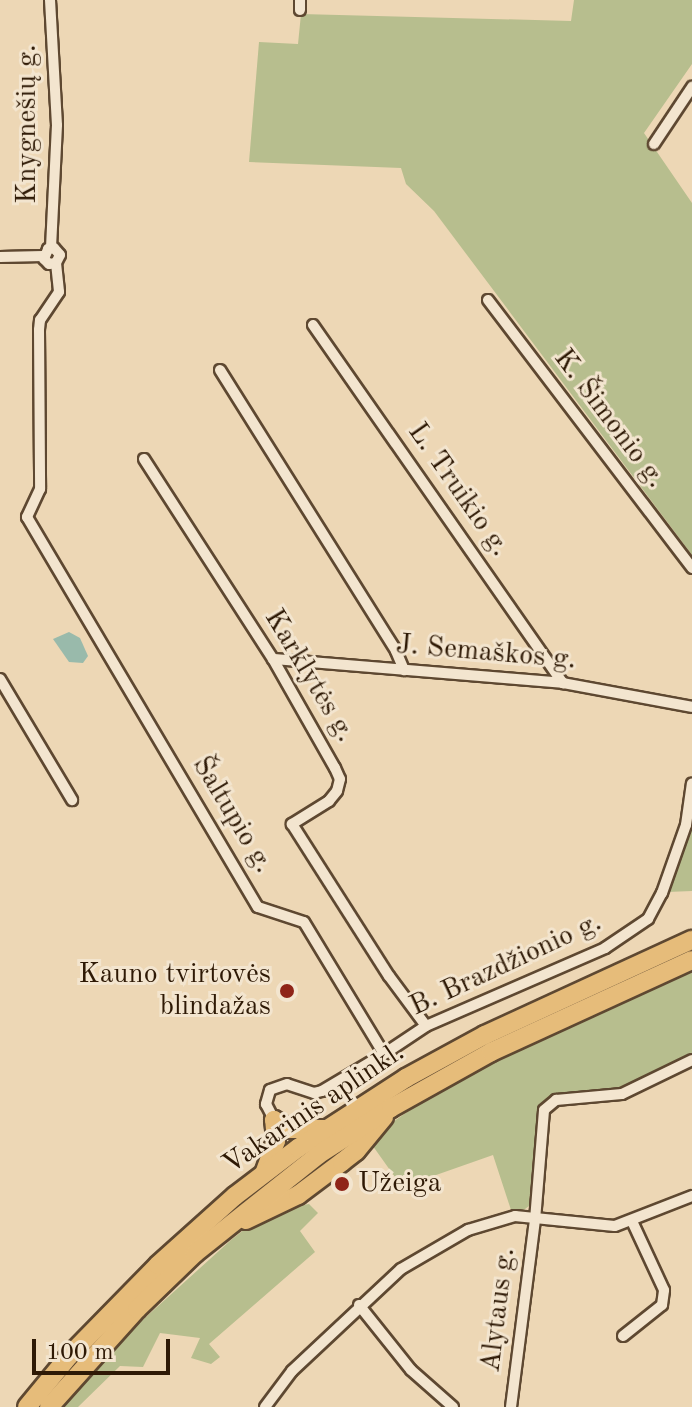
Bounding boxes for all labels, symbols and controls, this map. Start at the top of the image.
street label: Knygnešių g. [11,44,45,204]
street label: K. Šimonio g. [546,343,672,495]
street label: L. Truikio g. [400,417,516,563]
street label: Karklytės g. [256,603,362,749]
street label: J. Semaškos g. [395,628,577,678]
street label: Šaltupio g. [184,751,280,879]
street label: B. Brazdžionio g. [405,906,607,1024]
place label: Kauno tvirtovės blindažas [79,958,271,1024]
marker: Kauno tvirtovės blindažas [278,982,296,1000]
street label: Vakarinis aplinkl. [217,1036,411,1182]
place label: Užeiga [358,1167,442,1201]
marker: Užeiga [333,1175,351,1193]
street label: Alytaus g. [475,1246,523,1374]
scale bar [36,1323,174,1373]
text: 100 m [46,1341,114,1365]

